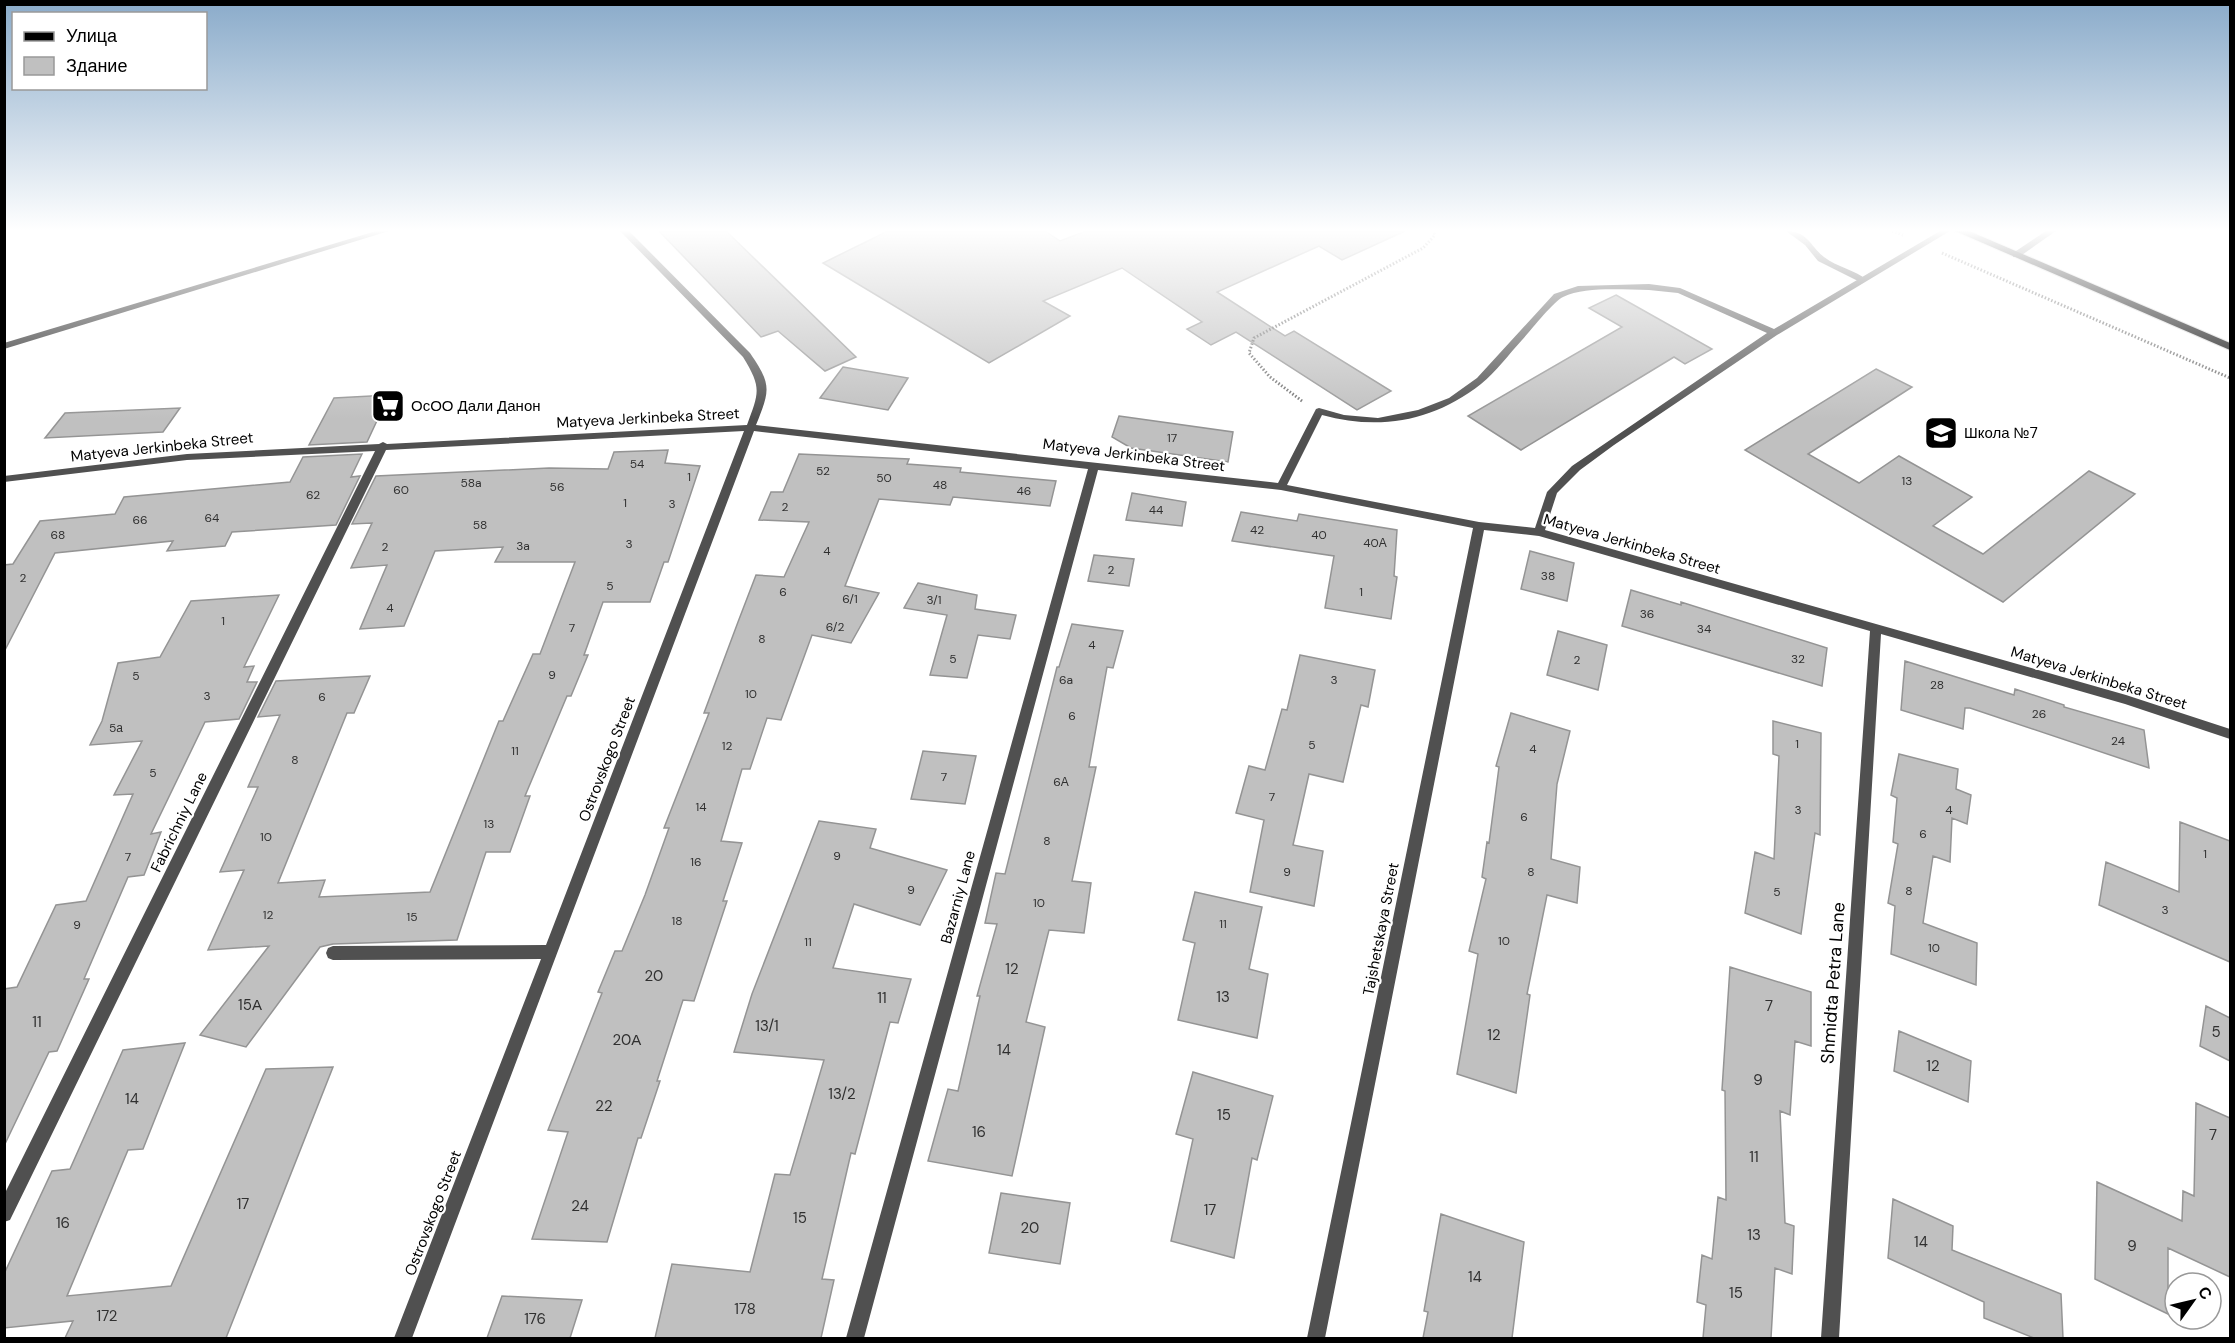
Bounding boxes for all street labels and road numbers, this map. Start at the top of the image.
street label: Matyeva Jerkinbeka Street [556,403,740,433]
street label: Matyeva Jerkinbeka Street [70,427,254,467]
street label: Matyeva Jerkinbeka Street [1042,434,1226,476]
street label: Matyeva Jerkinbeka Street [1541,509,1723,579]
street label: Matyeva Jerkinbeka Street [2008,642,2190,714]
street label: Ostrovskogo Street [574,693,640,824]
street label: Fabrichniy Lane [146,769,212,875]
street label: Bazarniy Lane [936,848,980,946]
street label: Tajshetskaya Street [1358,861,1404,997]
street label: Shmidta Petra Lane [1815,901,1851,1065]
street label: Ostrovskogo Street [400,1147,466,1278]

